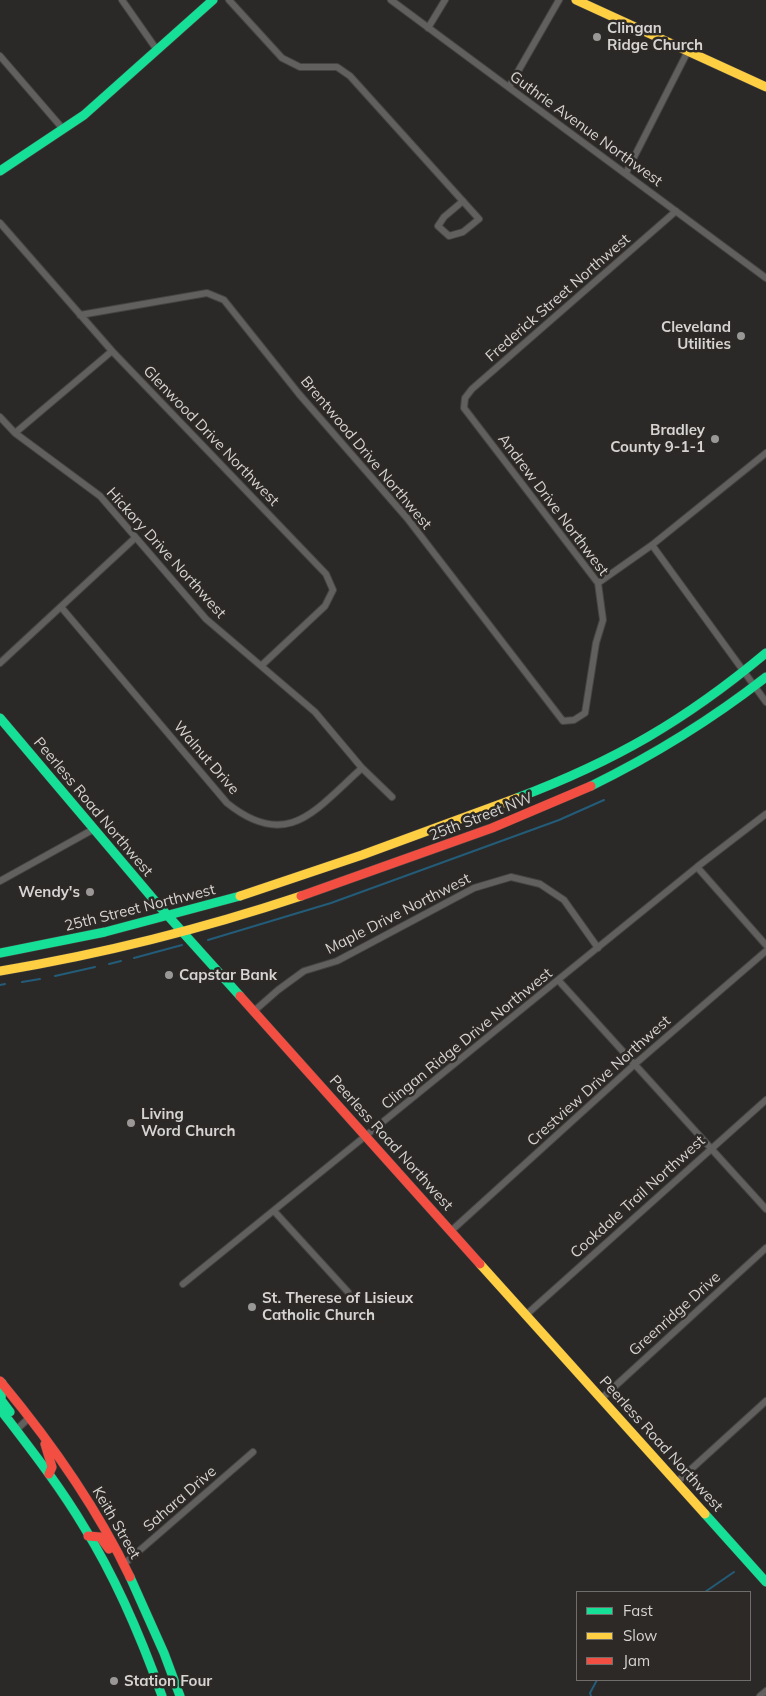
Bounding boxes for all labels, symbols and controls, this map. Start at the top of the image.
place label: Clingan Ridge Church [607,19,703,54]
marker: Clingan Ridge Church [591,31,603,43]
street label: Guthrie Avenue Northwest [506,68,666,190]
street label: Frederick Street Northwest [482,230,634,366]
place label: Cleveland Utilities [661,318,731,353]
marker: Cleveland Utilities [735,330,747,342]
street label: Glenwood Drive Northwest [139,362,283,510]
street label: Brentwood Drive Northwest [297,373,435,533]
place label: Bradley County 9-1-1 [610,421,705,456]
street label: Andrew Drive Northwest [494,431,612,579]
marker: Bradley County 9-1-1 [709,433,721,445]
street label: Hickory Drive Northwest [103,484,229,622]
street label: Walnut Drive [169,718,243,798]
street label: Peerless Road Northwest [30,734,156,880]
street label: 25th Street NW [427,789,535,845]
street label: Maple Drive Northwest [323,870,473,958]
street label: 25th Street Northwest [63,881,217,935]
place label: Wendy's [18,883,80,901]
marker: Wendy's [84,886,96,898]
street label: Clingan Ridge Drive Northwest [378,965,556,1113]
place label: Capstar Bank [179,966,277,984]
marker: Capstar Bank [163,969,175,981]
street label: Crestview Drive Northwest [524,1012,674,1150]
street label: Peerless Road Northwest [326,1072,456,1214]
place label: Living Word Church [141,1105,236,1140]
marker: Living Word Church [125,1117,137,1129]
street label: Cookdale Trail Northwest [567,1132,709,1262]
street label: Greenridge Drive [626,1268,724,1360]
place label: St. Therese of Lisieux Catholic Church [262,1289,413,1324]
marker: St. Therese of Lisieux Catholic Church [246,1301,258,1313]
street label: Peerless Road Northwest [596,1373,726,1515]
street label: Sahara Drive [140,1462,220,1536]
street label: Keith Street [88,1484,144,1562]
legend [576,1591,751,1681]
text: Fast [623,1601,653,1620]
text: Slow [623,1626,657,1645]
text: Jam [623,1651,650,1670]
place label: Station Four [124,1672,212,1690]
marker: Station Four [108,1675,120,1687]

